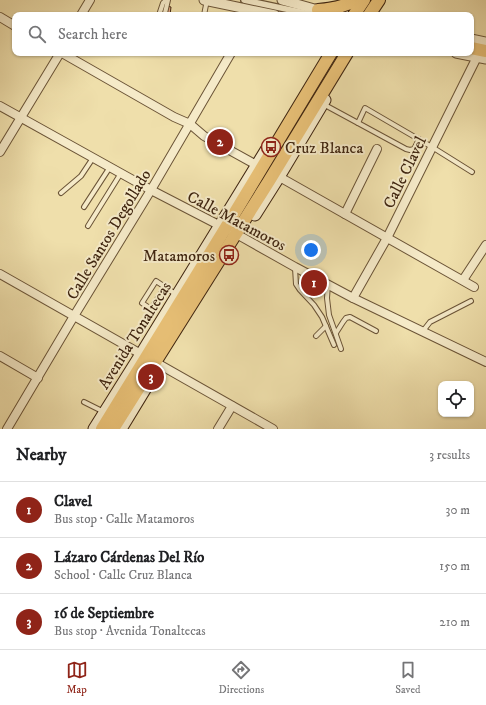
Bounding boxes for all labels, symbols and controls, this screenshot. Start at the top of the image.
search box [12,12,474,56]
icon: search [26,23,48,45]
text: Search here [58,25,127,44]
pin: 2 [207,127,233,157]
street label: Calle Clavel [379,133,431,212]
bus stop icon: Cruz Blanca [260,136,282,158]
place label: Cruz Blanca [285,138,363,158]
street label: Calle Santos Degollado [62,166,156,303]
street label: Calle Matamoros [184,186,289,255]
your location [301,240,321,260]
bus stop icon: Matamoros [218,244,240,266]
place label: Matamoros [143,246,215,266]
pin: 1 [301,268,327,298]
street label: Avenida Tonaltecas [94,278,176,393]
pin: 3 [138,362,164,392]
map controls [438,381,474,417]
button: locate [438,381,474,417]
text: Nearby [16,444,66,466]
text: 3 results [429,447,470,463]
text: Clavel [54,492,92,511]
text: 1 [27,502,31,518]
text: 30 m [446,502,470,518]
text: Bus stop · Calle Matamoros [54,511,194,527]
text: Lázaro Cárdenas Del Río [54,548,204,567]
text: 2 [26,558,32,574]
text: 150 m [439,558,470,574]
text: School · Calle Cruz Blanca [54,567,192,583]
text: 16 de Septiembre [54,604,154,623]
text: 3 [27,614,31,630]
text: 210 m [439,614,470,630]
text: Bus stop · Avenida Tonaltecas [54,623,206,639]
tab: Map [66,659,88,697]
tab: Directions [219,659,264,697]
tab: Saved [395,659,420,697]

